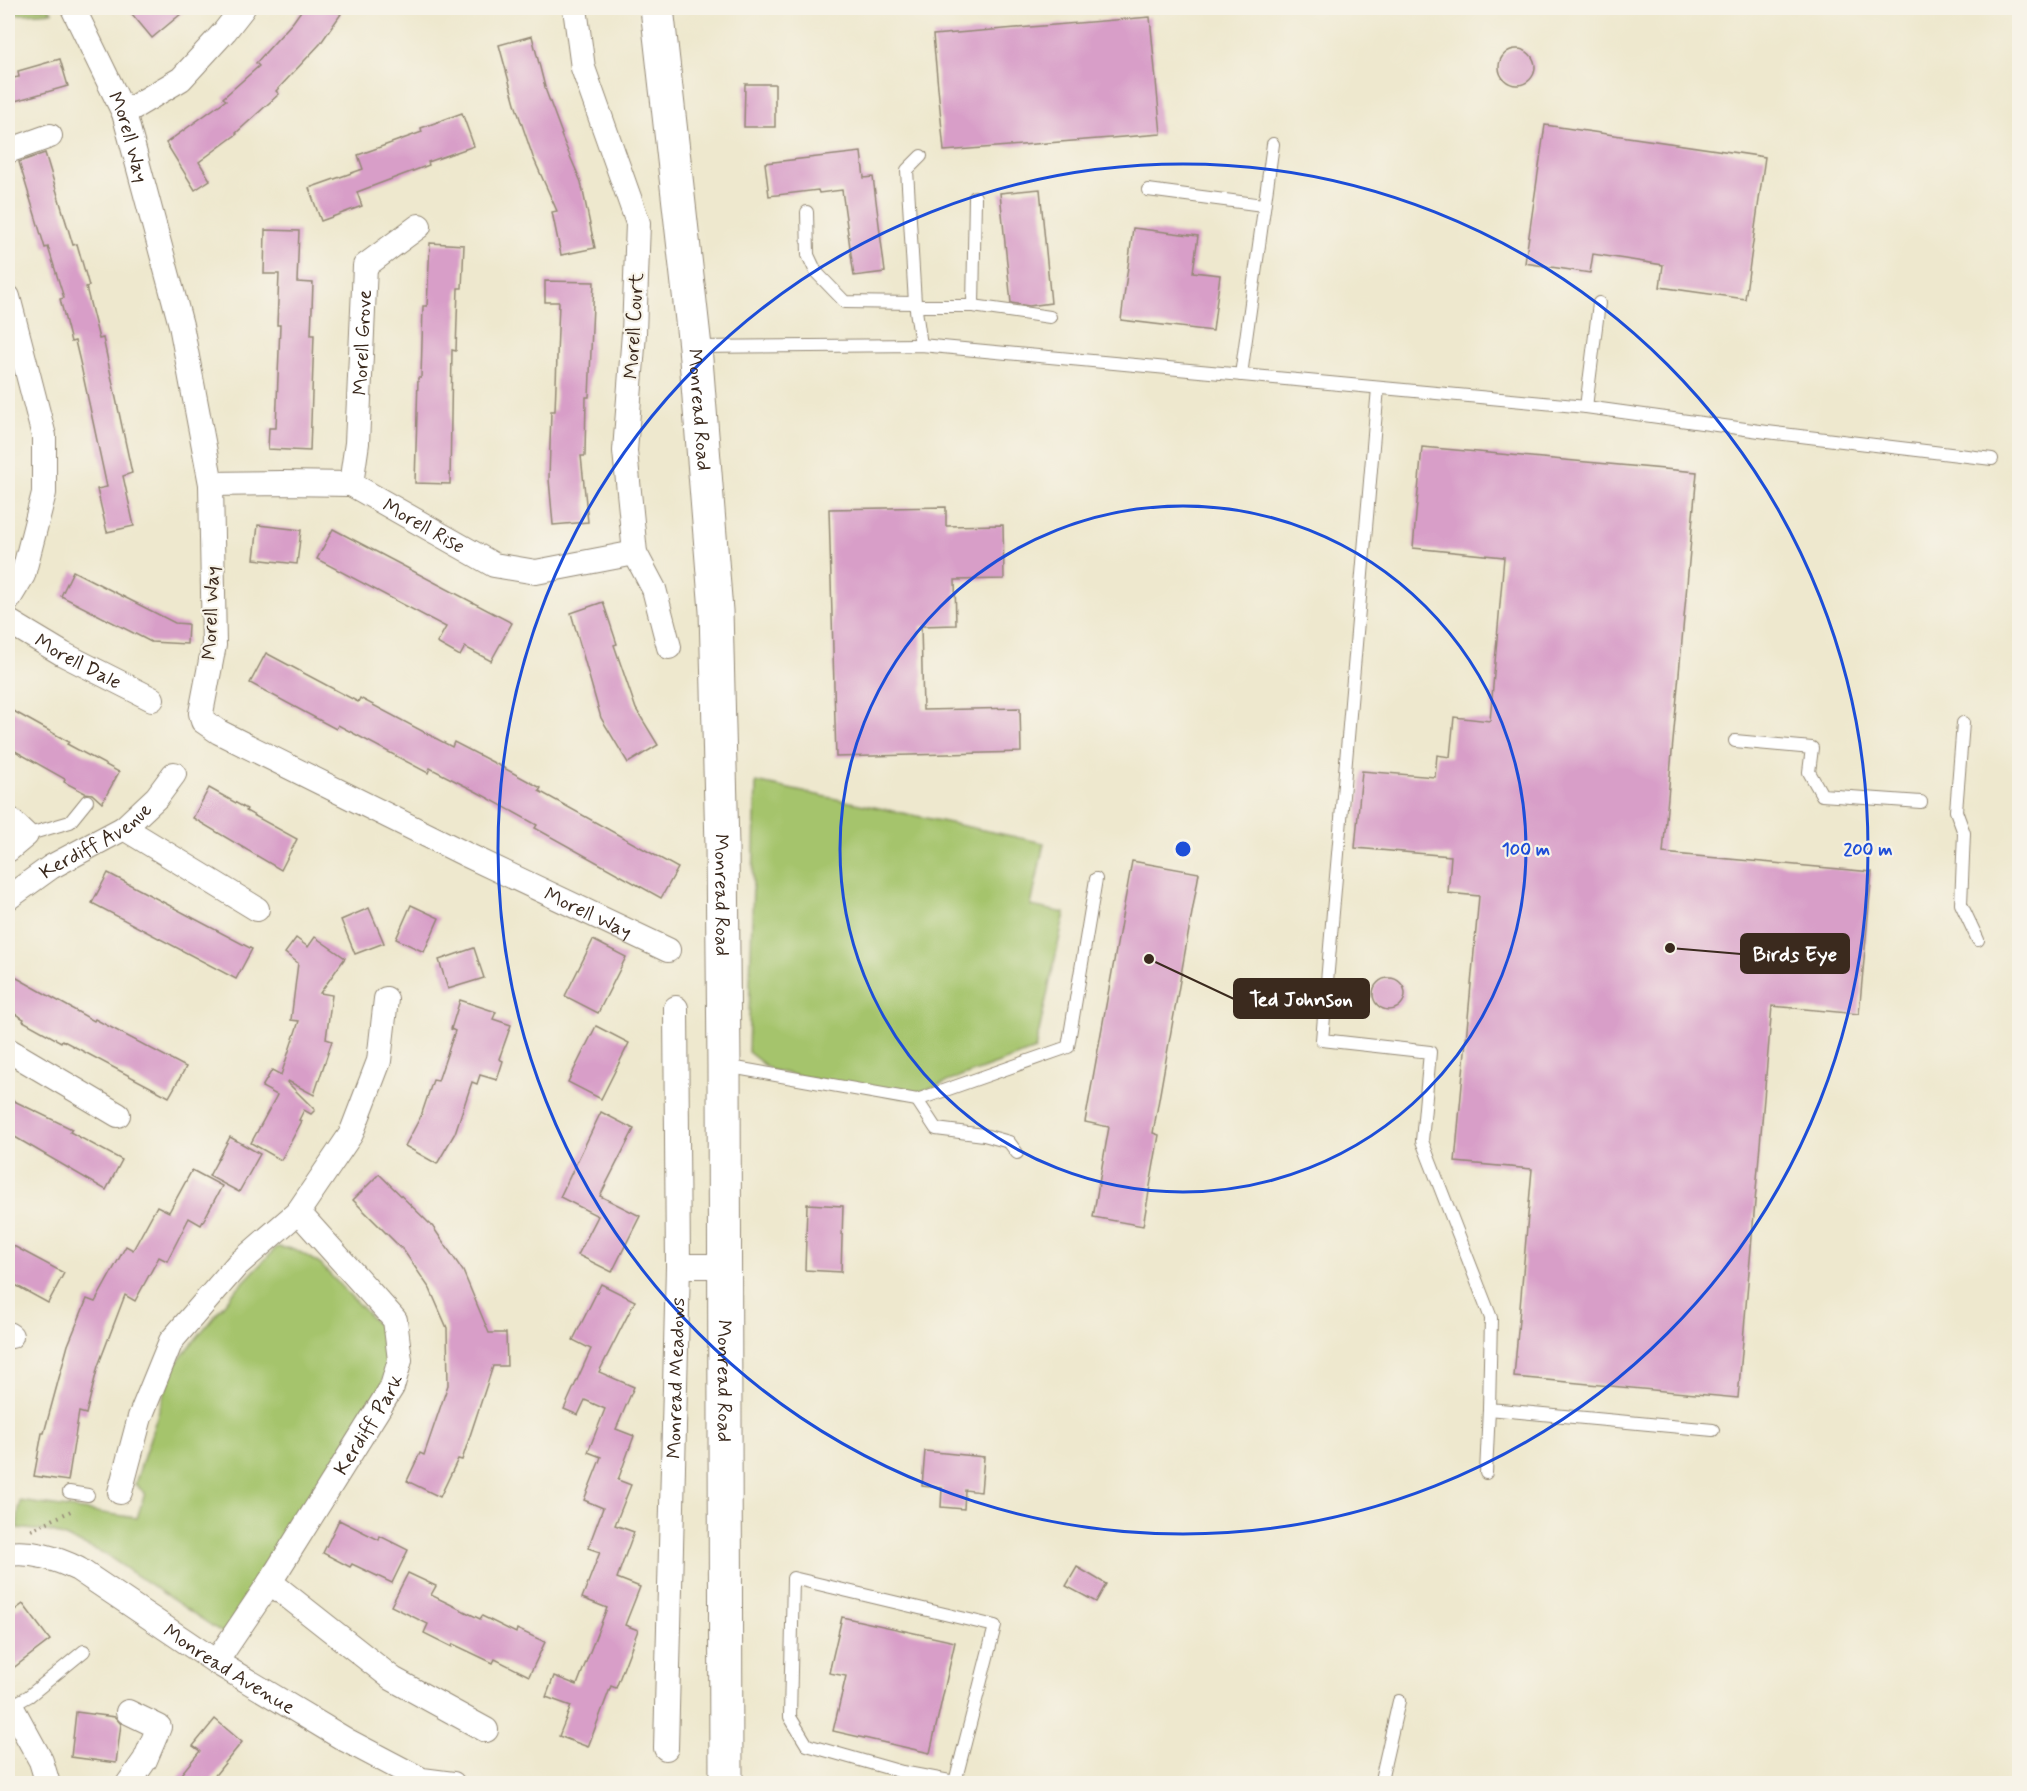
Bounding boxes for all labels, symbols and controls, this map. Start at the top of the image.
street label: Morell Way [101,87,154,186]
street label: Morell Court [618,272,651,380]
street label: Morell Grove [347,289,379,396]
street label: Monread Road [680,348,717,472]
street label: Morell Rise [377,493,469,561]
street label: Morell Way [196,566,227,660]
street label: Morell Dale [29,628,126,696]
street label: Kerdiff Avenue [34,797,158,886]
street label: Monread Road [707,834,735,956]
text: 100 m [1502,838,1550,862]
text: 200 m [1843,838,1893,862]
centre of rings [1173,839,1193,859]
street label: Morell Way [539,881,636,946]
callout: Birds Eye [1741,934,1849,973]
text: Birds Eye [1753,941,1837,969]
callout: Ted Johnson [1234,979,1369,1018]
text: Ted Johnson [1249,986,1353,1014]
street label: Monread Meadows [661,1297,692,1459]
street label: Monread Road [710,1320,737,1442]
street label: Kerdiff Park [328,1372,410,1481]
street label: Monread Avenue [158,1618,300,1721]

